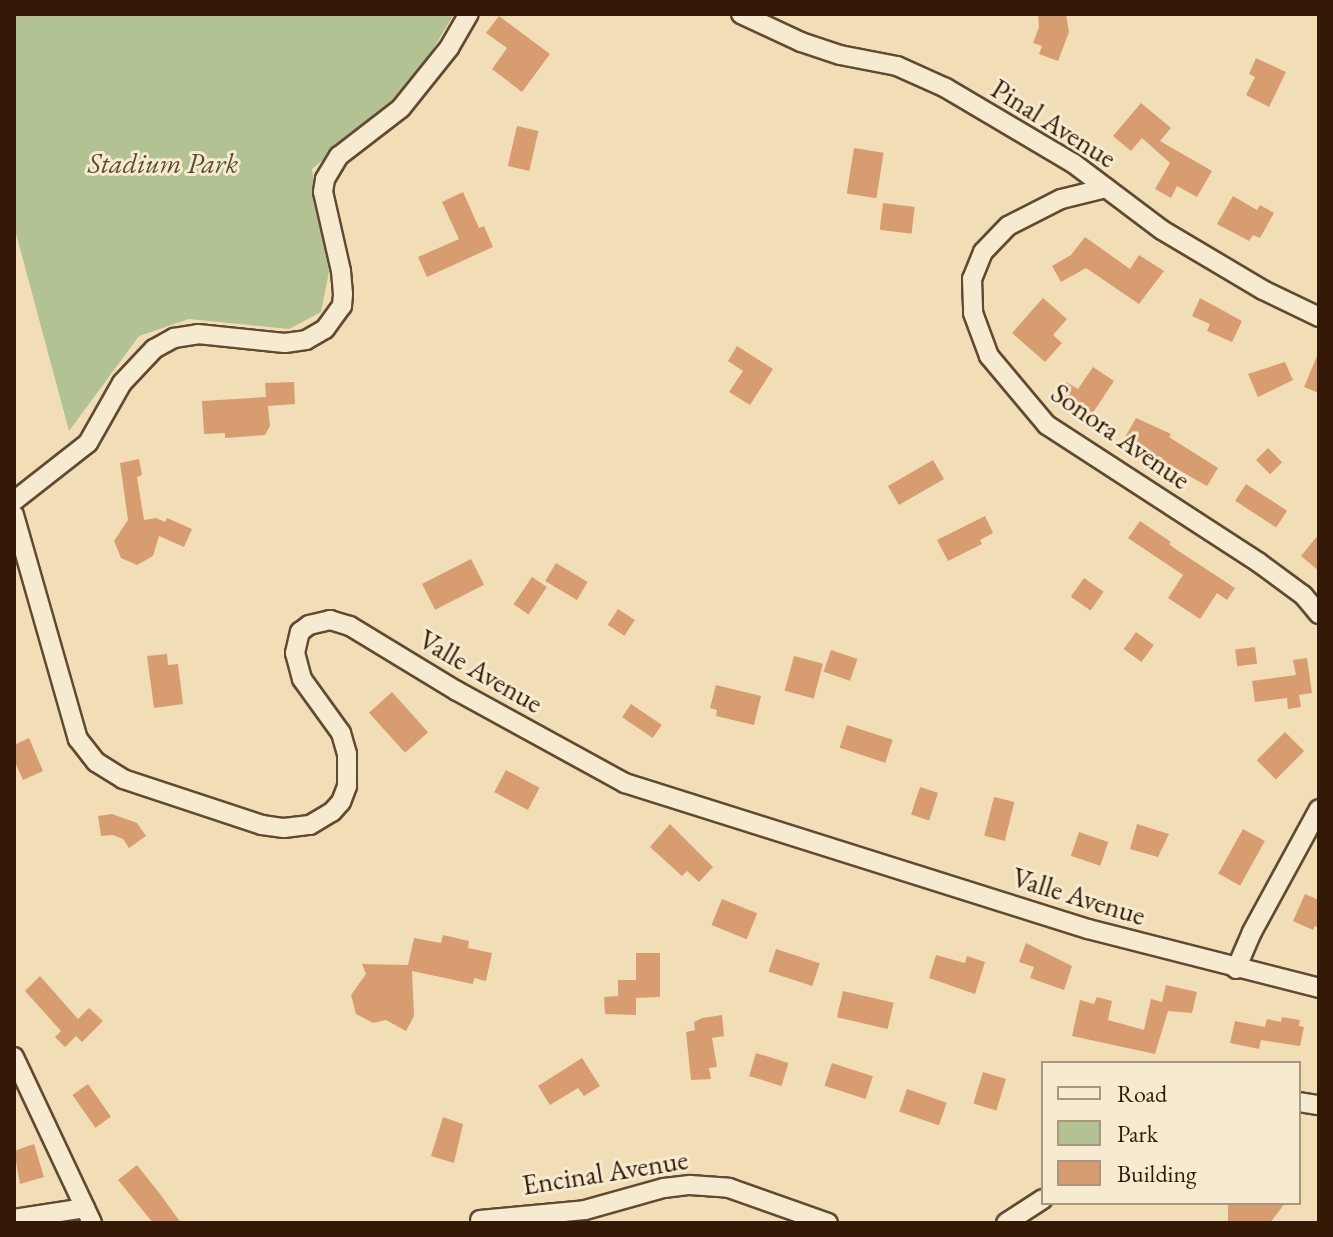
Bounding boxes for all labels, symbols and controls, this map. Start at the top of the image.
street label: Pinal Avenue [985,71,1123,175]
park label: Stadium Park [88,146,238,180]
street label: Sonora Avenue [1045,376,1197,496]
street label: Valle Avenue [413,622,549,720]
street label: Valle Avenue [1008,860,1150,932]
legend [1041,1061,1301,1205]
text: Road [1117,1078,1167,1109]
text: Park [1117,1118,1158,1149]
street label: Encinal Avenue [520,1142,690,1202]
text: Building [1117,1158,1197,1189]

